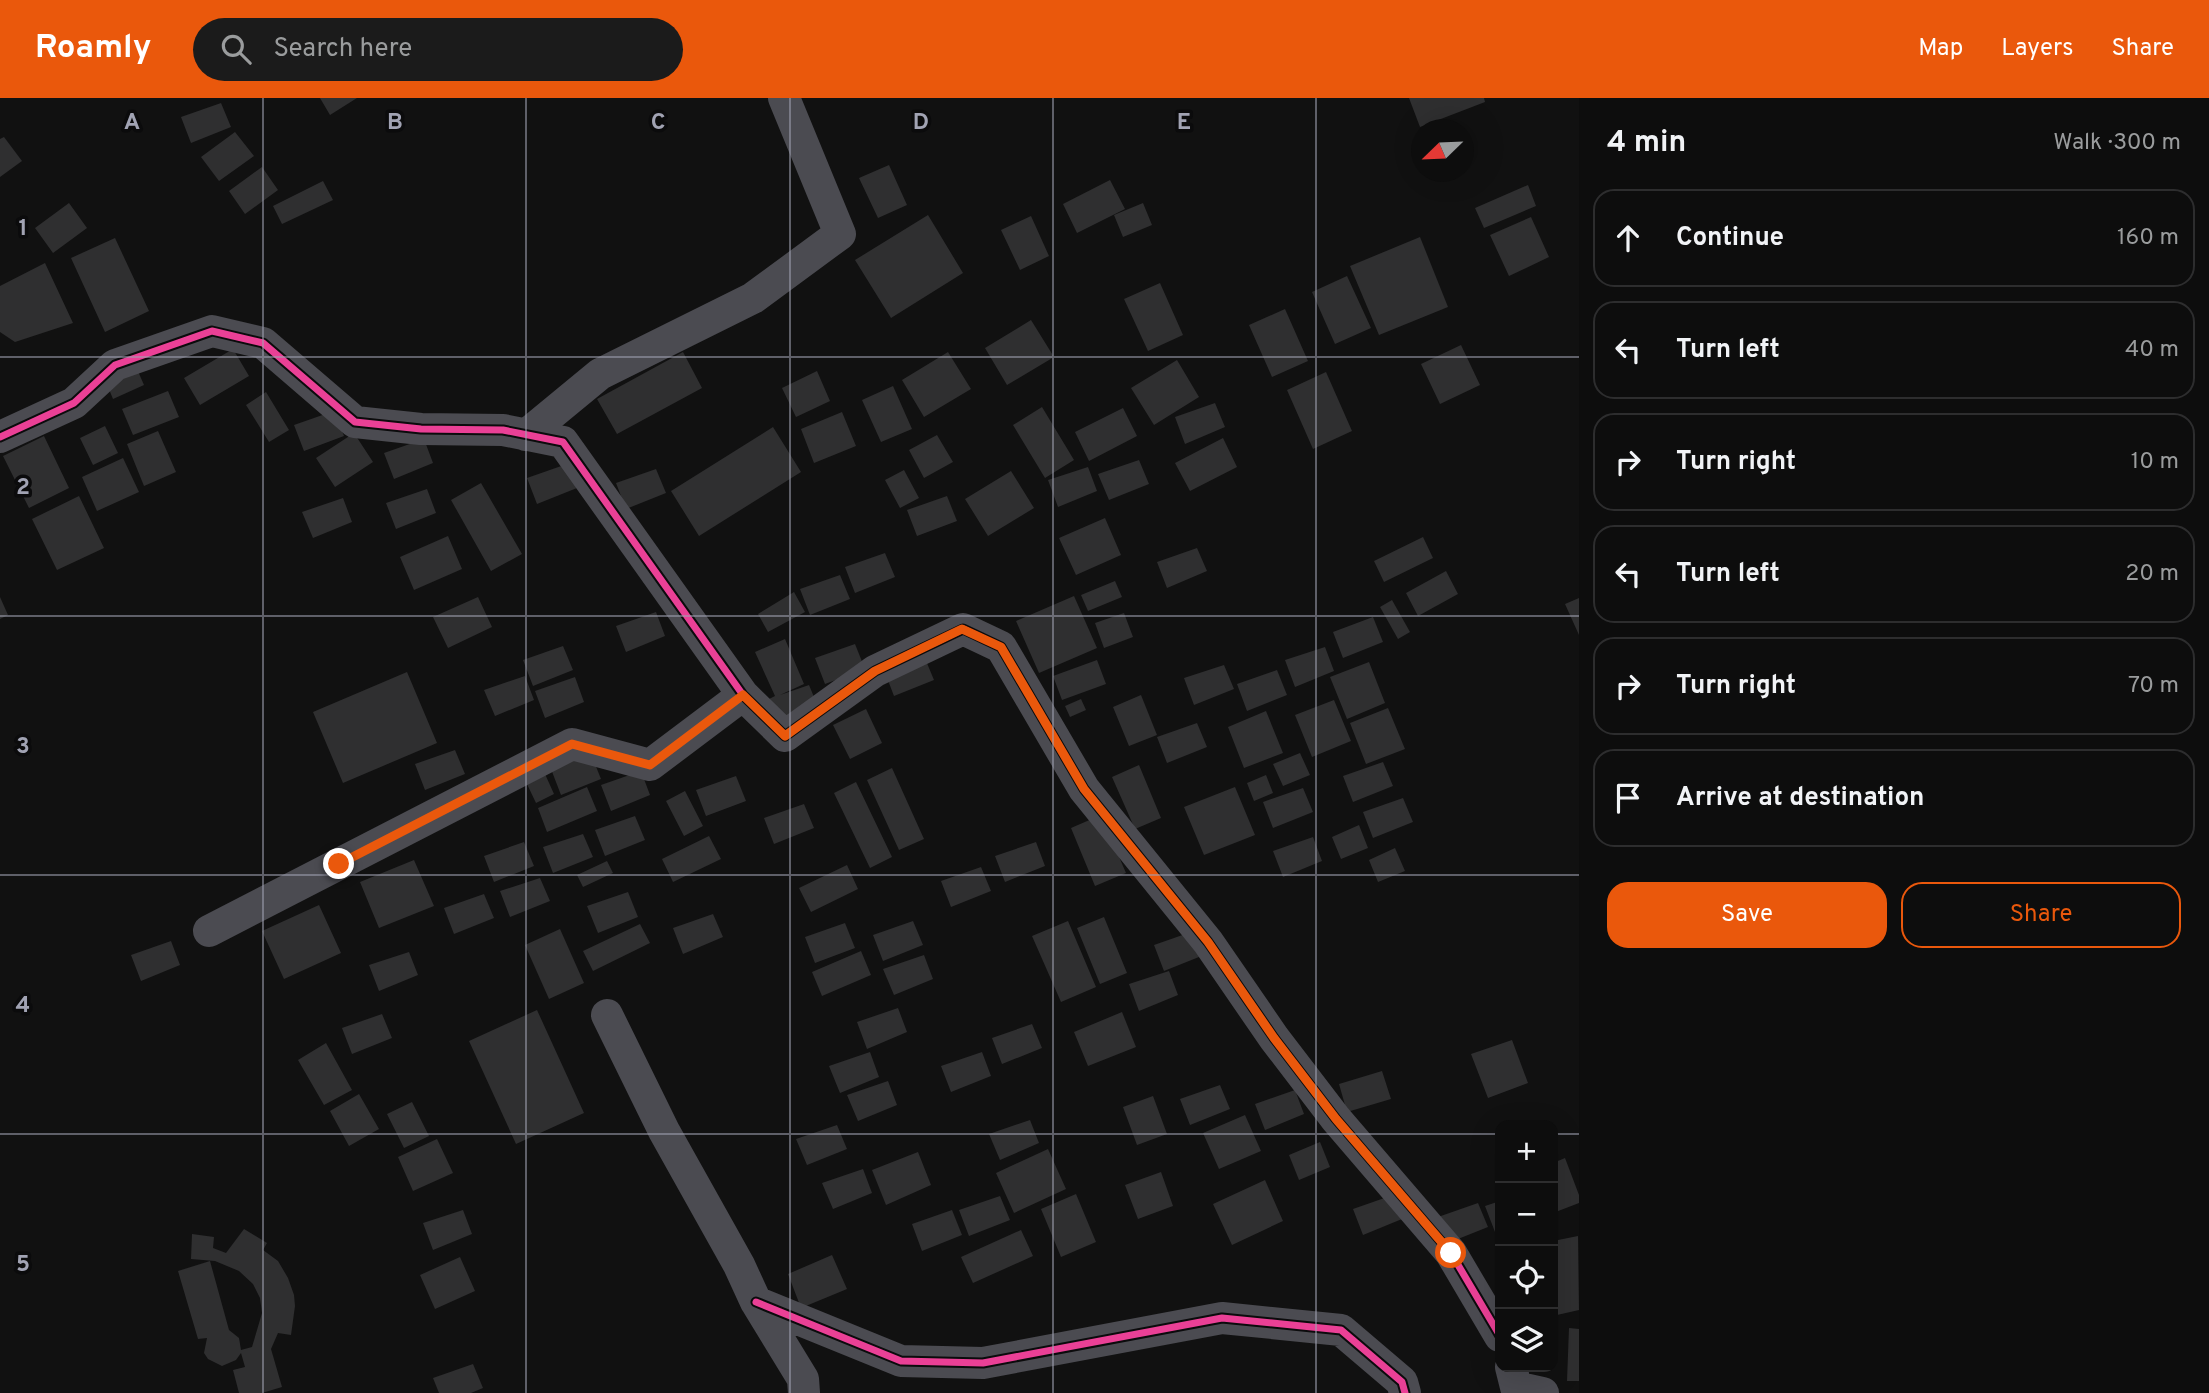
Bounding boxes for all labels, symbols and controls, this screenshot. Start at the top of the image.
search box [193,18,683,81]
text: Roamly [35,28,151,70]
icon: search [217,30,255,68]
text: Search here [273,33,412,66]
text: Map [1918,34,1963,64]
text: Layers [2001,34,2073,64]
text: Share [2111,34,2174,64]
text: A [124,109,140,138]
text: B [387,109,403,138]
text: C [651,109,665,138]
text: D [913,109,929,138]
text: E [1177,109,1191,138]
north arrow [1411,119,1474,182]
text: 4 min [1607,125,1686,162]
text: Walk · 300 m [2053,129,2181,158]
text: 1 [18,215,28,244]
icon: ahead [1609,219,1647,257]
text: Continue [1676,222,1784,255]
text: 160 m [2117,224,2179,253]
icon: left [1609,331,1647,369]
text: Turn left [1676,334,1780,367]
text: 40 m [2125,336,2179,365]
icon: right [1609,443,1647,481]
text: Turn right [1676,446,1796,479]
text: 10 m [2131,448,2179,477]
text: 2 [16,474,30,503]
icon: left [1609,555,1647,593]
text: Turn left [1676,558,1780,591]
text: 20 m [2125,560,2179,589]
icon: right [1609,667,1647,705]
text: Turn right [1676,670,1796,703]
text: 70 m [2128,672,2179,701]
text: 3 [16,733,30,762]
icon: arrive [1609,779,1647,817]
text: Arrive at destination [1676,782,1924,815]
route end [323,848,354,879]
button: Save [1607,882,1887,948]
button: Share [1901,882,2181,948]
text: 4 [16,992,30,1021]
map controls [1495,1120,1558,1372]
button: + [1495,1120,1558,1183]
button: − [1495,1183,1558,1246]
route start [1435,1237,1466,1268]
button: locate [1495,1246,1558,1309]
text: 5 [16,1251,30,1280]
button: layers [1495,1309,1558,1372]

